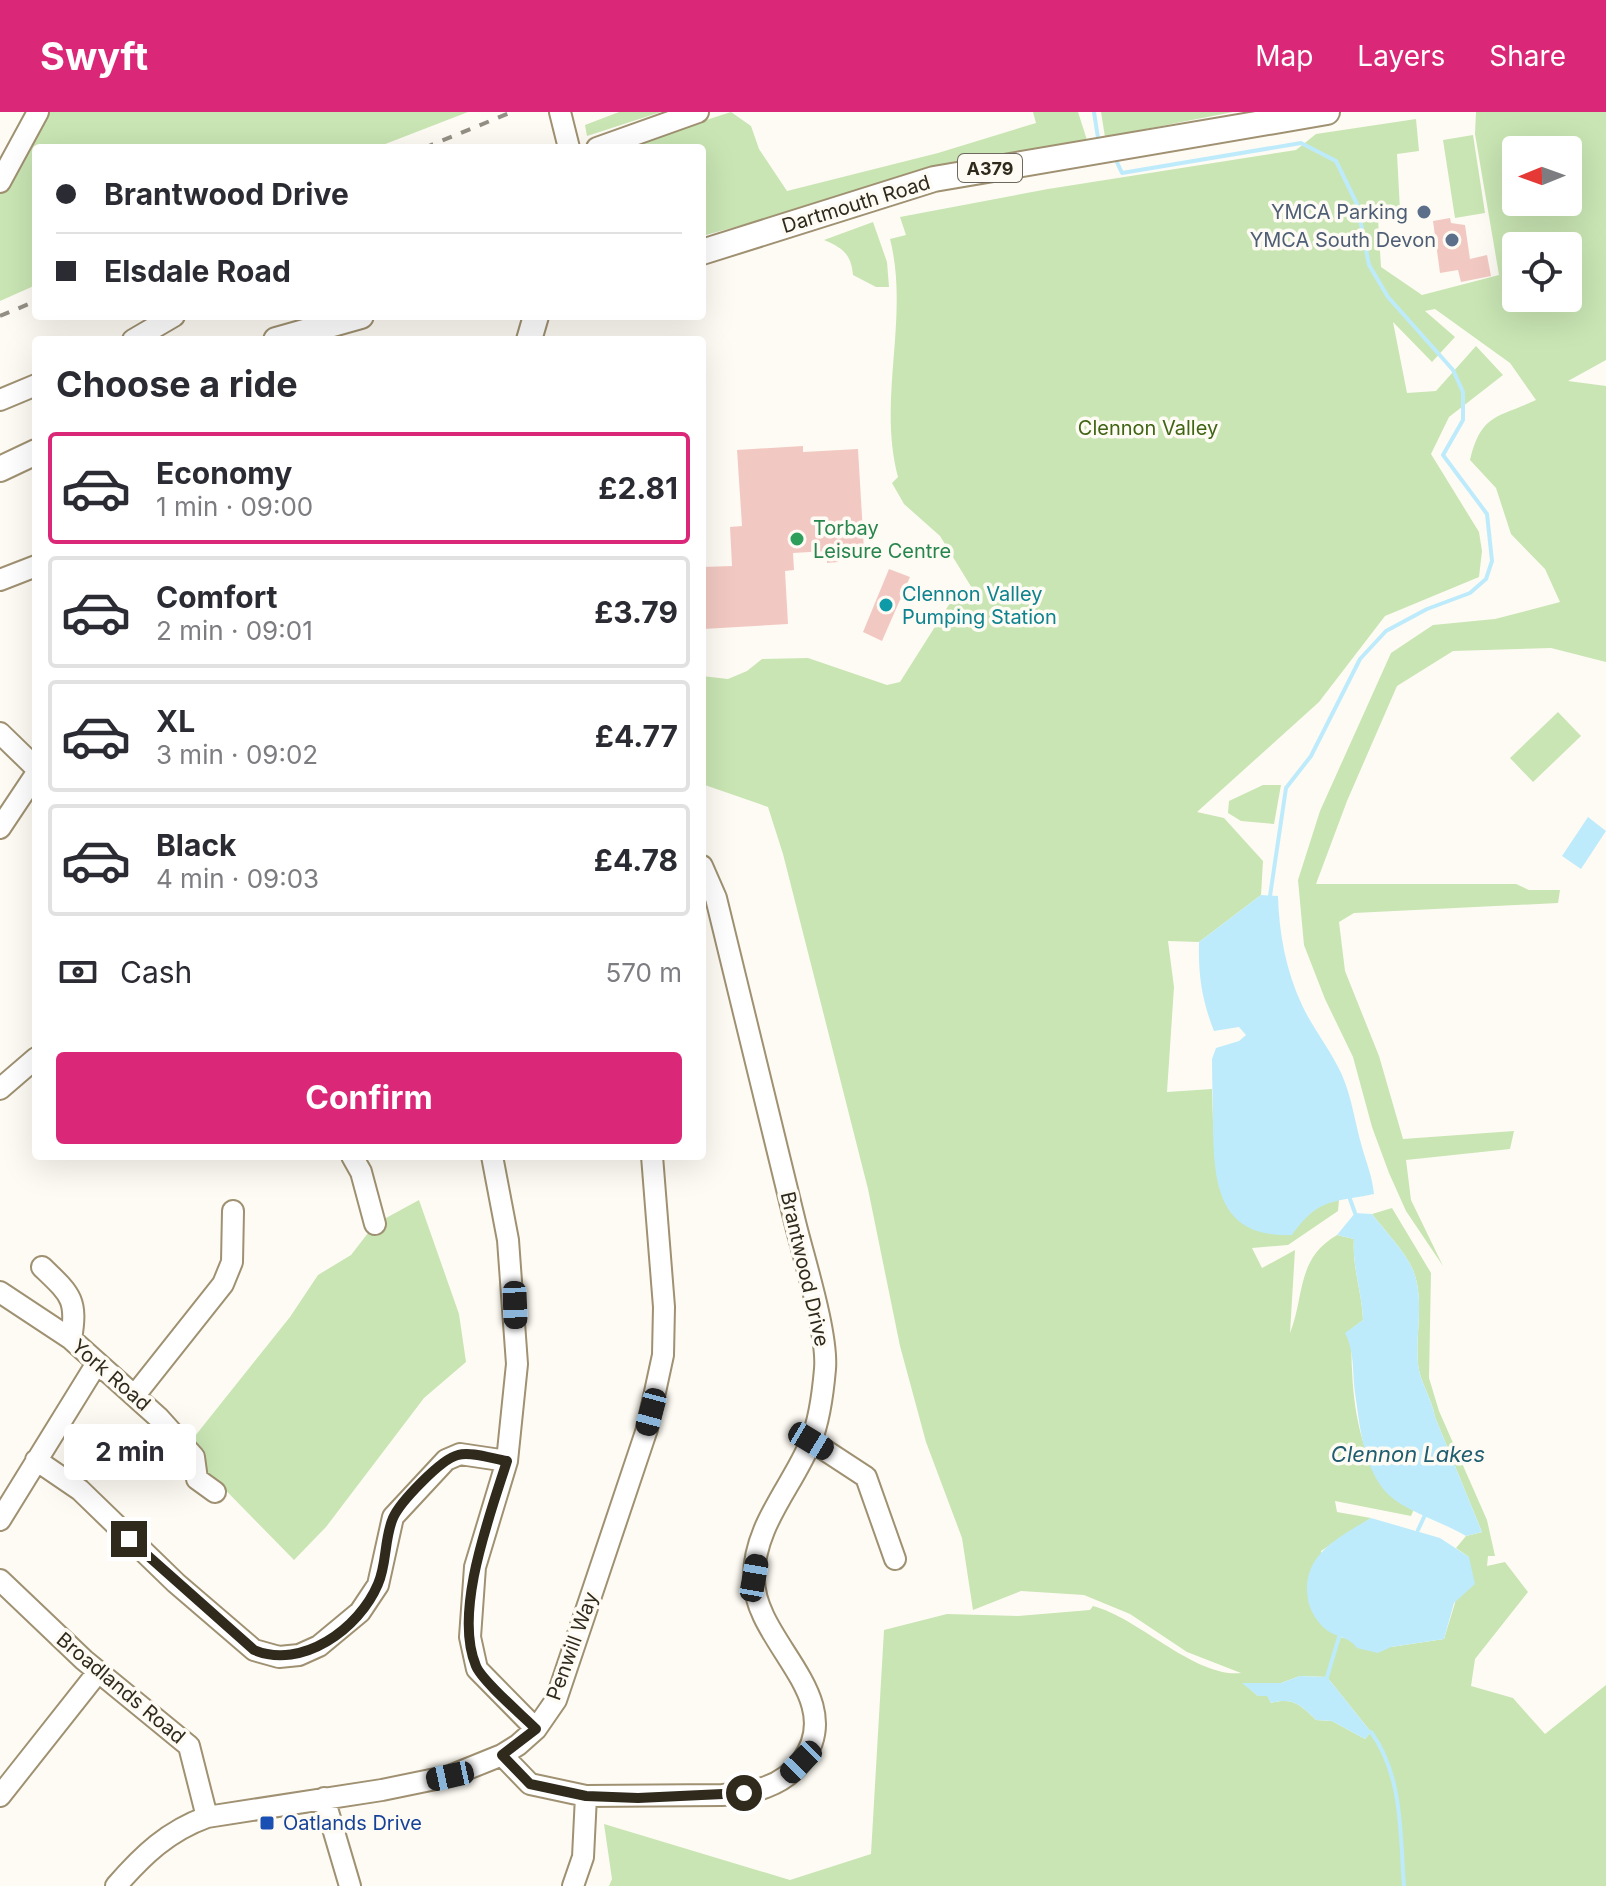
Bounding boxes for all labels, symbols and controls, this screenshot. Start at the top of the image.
text: Swyft [40,33,148,79]
text: Map [1255,39,1313,73]
text: Layers [1357,39,1445,73]
text: Share [1489,39,1566,73]
north arrow [1502,136,1582,216]
map controls [1502,136,1582,312]
road number: A379 [958,154,1022,182]
street label: Dartmouth Road [779,170,933,238]
text: Brantwood Drive [104,176,349,212]
place label: YMCA Parking [1271,200,1408,224]
marker: YMCA Parking [1415,203,1433,221]
place label: YMCA South Devon [1250,228,1436,252]
marker: YMCA South Devon [1443,231,1461,249]
button: locate [1502,232,1582,312]
text: Elsdale Road [104,253,291,289]
text: Choose a ride [56,362,298,406]
park label: Clennon Valley [1078,416,1218,440]
icon: car [60,452,132,524]
text: Economy [156,455,292,491]
text: £2.81 [598,470,678,506]
text: 1 min · 09:00 [156,491,313,522]
place label: Torbay Leisure Centre [813,516,951,563]
marker: Torbay Leisure Centre [788,530,806,548]
icon: car [60,576,132,648]
text: Comfort [156,579,277,615]
place label: Clennon Valley Pumping Station [902,582,1057,629]
text: £3.79 [594,594,678,630]
marker: Clennon Valley Pumping Station [877,596,895,614]
text: 2 min · 09:01 [156,615,313,646]
icon: car [60,700,132,772]
text: XL [156,703,195,739]
text: £4.77 [595,718,678,754]
text: 3 min · 09:02 [156,739,318,770]
icon: car [60,824,132,896]
text: Black [156,827,236,863]
text: £4.78 [594,842,678,878]
text: 4 min · 09:03 [156,863,319,894]
icon: cash [56,950,100,994]
text: Cash [120,954,192,990]
text: 570 m [605,957,682,988]
button: Confirm [56,1052,682,1144]
street label: Brantwood Drive [776,1189,834,1349]
car [502,1281,528,1329]
street label: York Road [67,1334,155,1416]
car [633,1386,669,1438]
car [784,1418,838,1464]
callout: 2 min [63,1423,195,1479]
text: 2 min [95,1436,165,1467]
water label: Clennon Lakes [1331,1441,1485,1467]
route end [111,1521,147,1557]
car [738,1552,770,1604]
street label: Penwill Way [541,1589,603,1703]
street label: Broadlands Road [52,1627,190,1749]
car [776,1736,826,1788]
car [424,1759,476,1793]
route start [726,1775,762,1811]
place label: Oatlands Drive [283,1811,422,1835]
marker: Oatlands Drive [258,1814,276,1832]

